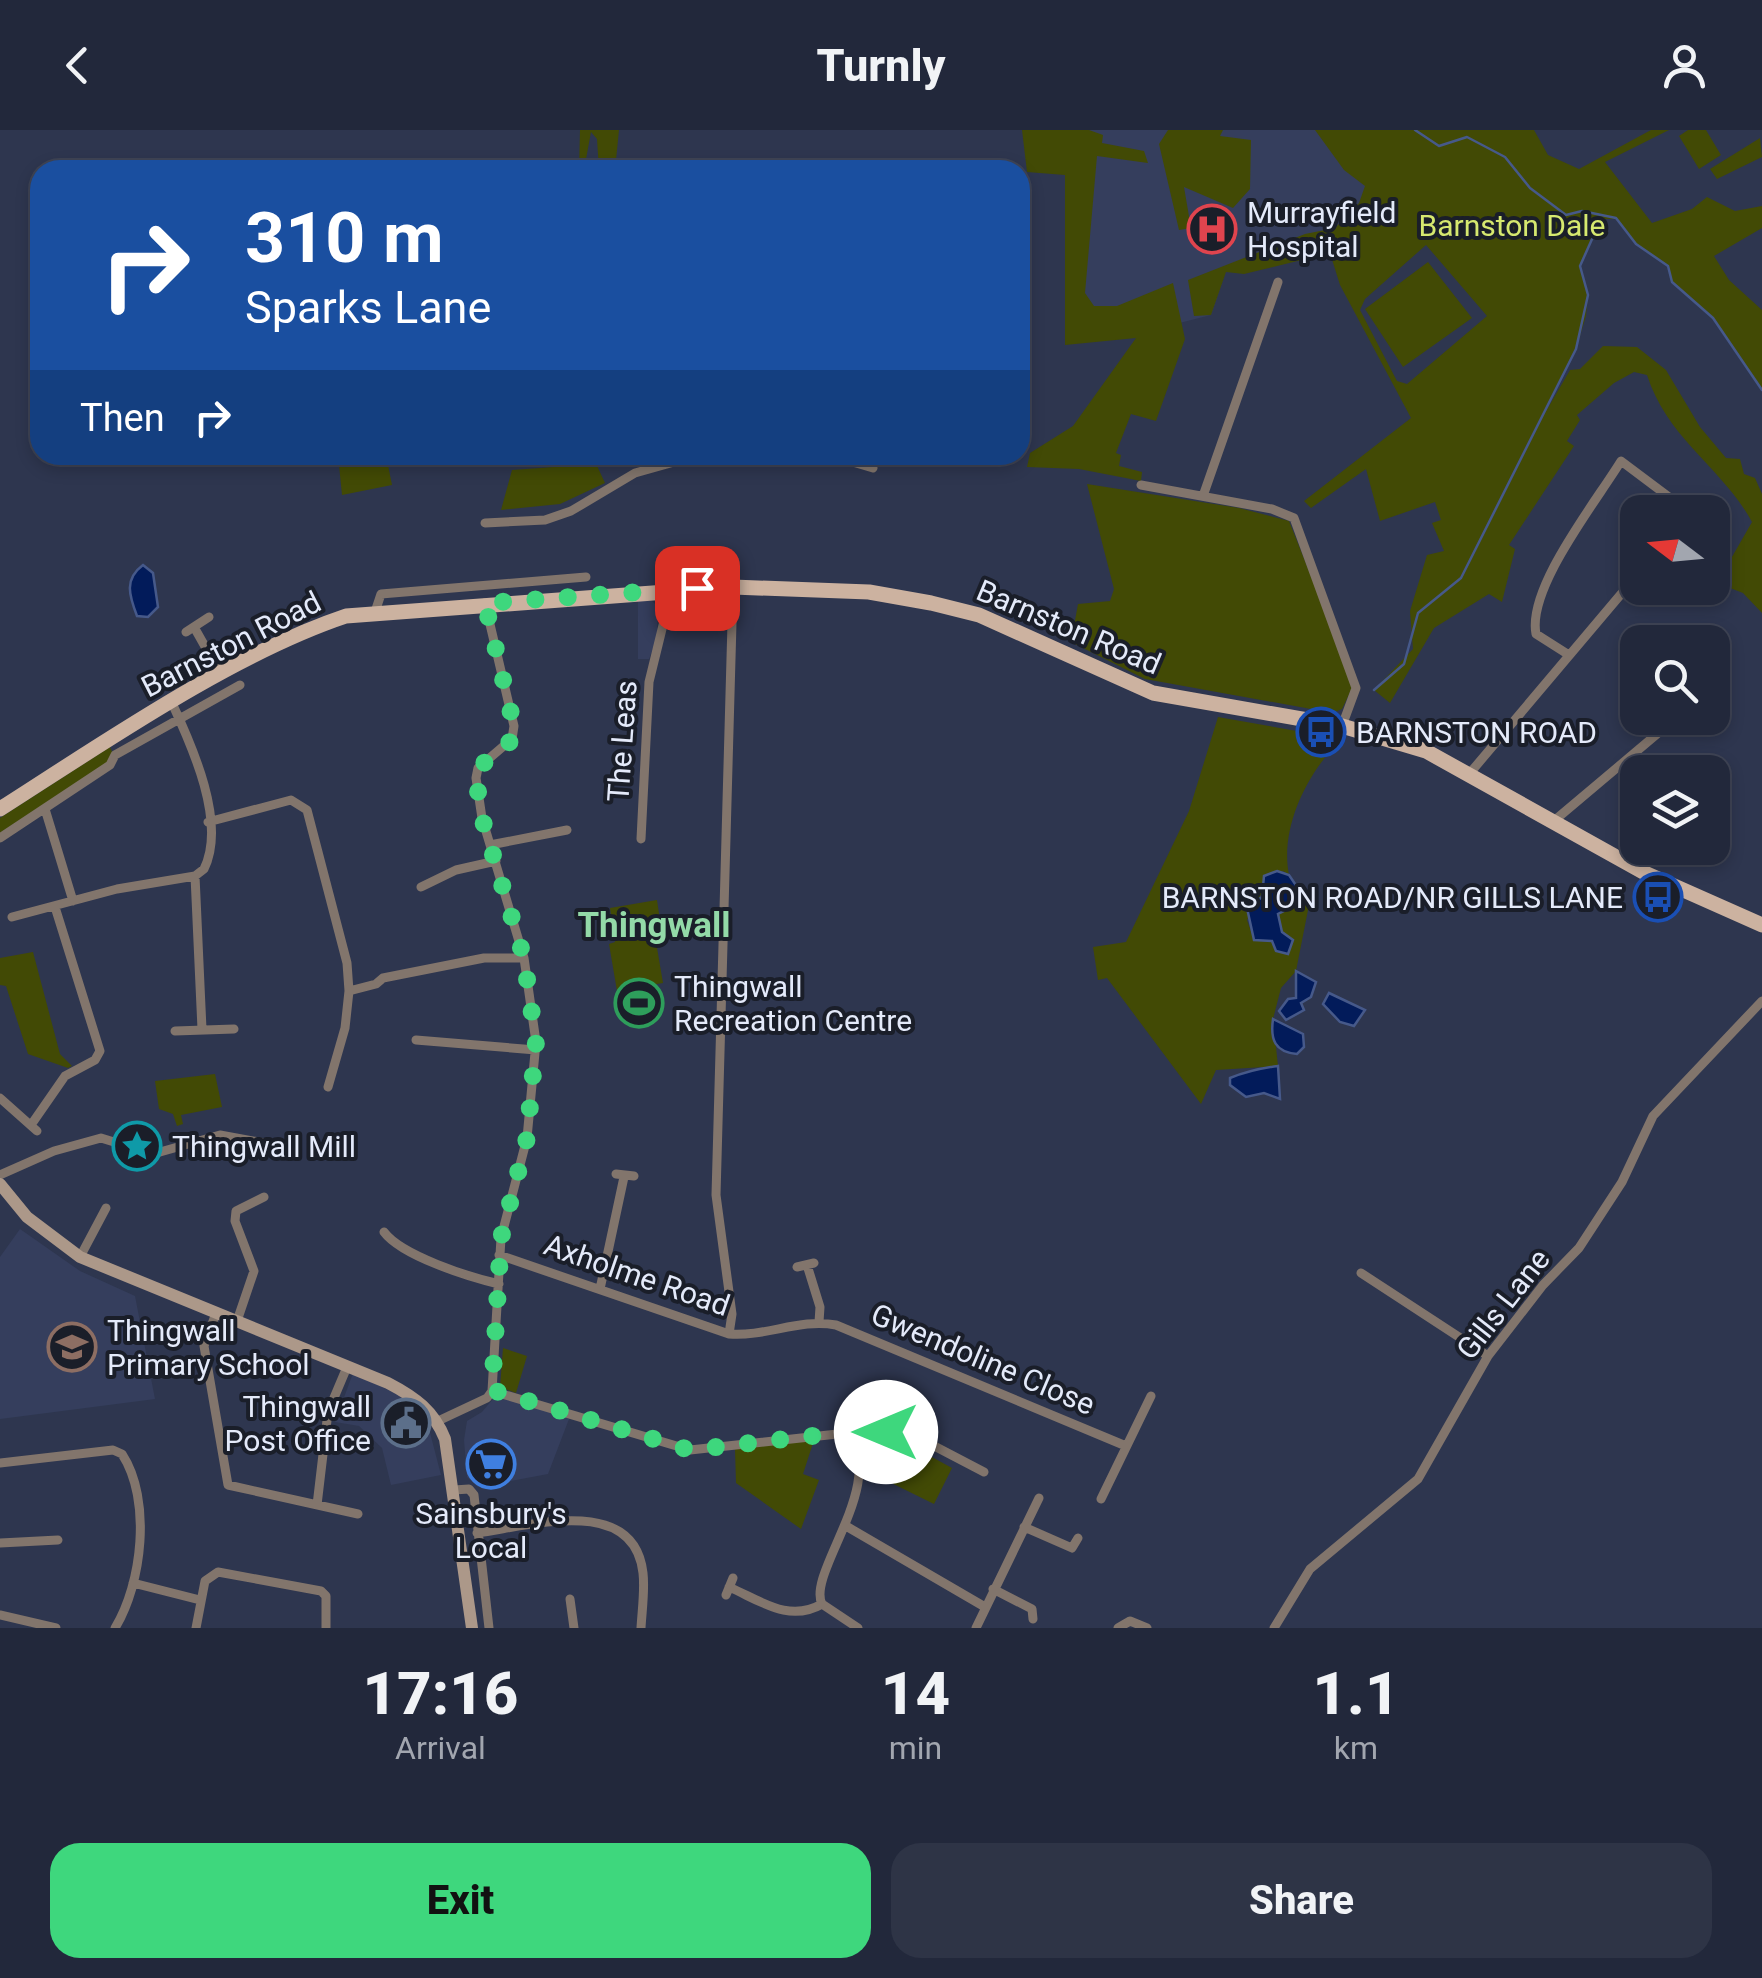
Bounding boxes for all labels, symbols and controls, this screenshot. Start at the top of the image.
icon: back [50,38,105,93]
icon: person [1657,38,1712,93]
text: Turnly [816,39,946,92]
place label: Murrayfield Hospital [1247,195,1397,264]
text: 310 m [245,197,444,279]
icon: right [80,200,210,330]
hospital icon: Murrayfield Hospital [1186,203,1238,255]
park label: Barnston Dale [1418,208,1606,243]
text: Sparks Lane [245,281,491,334]
icon: right [185,390,240,445]
text: Then [80,396,165,440]
north arrow [1620,495,1730,605]
map controls [1620,495,1730,865]
pin [655,546,740,631]
icon: arrive [670,561,725,616]
street label: Barnston Road [972,572,1166,682]
street label: Barnston Road [135,584,327,704]
button: search [1620,625,1730,735]
street label: The Leas [600,679,644,803]
bus stop icon: BARNSTON ROAD [1295,706,1347,758]
place label: BARNSTON ROAD [1356,715,1597,750]
button: layers [1620,755,1730,865]
bus stop icon: BARNSTON ROAD/NR GILLS LANE [1632,871,1684,923]
place label: BARNSTON ROAD/NR GILLS LANE [1162,880,1623,915]
district label: Thingwall [577,905,731,946]
place label: Thingwall Recreation Centre [674,969,912,1038]
sports icon: Thingwall Recreation Centre [613,977,665,1029]
place icon: Thingwall Mill [111,1120,163,1172]
place label: Thingwall Mill [172,1129,356,1164]
street label: Axholme Road [540,1227,734,1323]
street label: Gills Lane [1449,1242,1557,1366]
street label: Gwendoline Close [866,1296,1100,1422]
place label: Thingwall Primary School [107,1313,310,1382]
school or university icon: Thingwall Primary School [46,1321,98,1373]
position arrow [834,1380,938,1484]
place label: Thingwall Post Office [225,1389,371,1458]
public building icon: Thingwall Post Office [380,1397,432,1449]
supermarket icon: Sainsbury's Local [465,1438,517,1490]
place label: Sainsbury's Local [415,1496,567,1565]
text: 17:16 [362,1658,518,1729]
text: 14 [881,1658,950,1729]
text: 1.1 [1313,1658,1400,1729]
text: Arrival [395,1729,486,1767]
text: min [889,1729,942,1767]
text: km [1334,1729,1378,1767]
button: Exit [50,1843,871,1958]
button: Share [891,1843,1712,1958]

